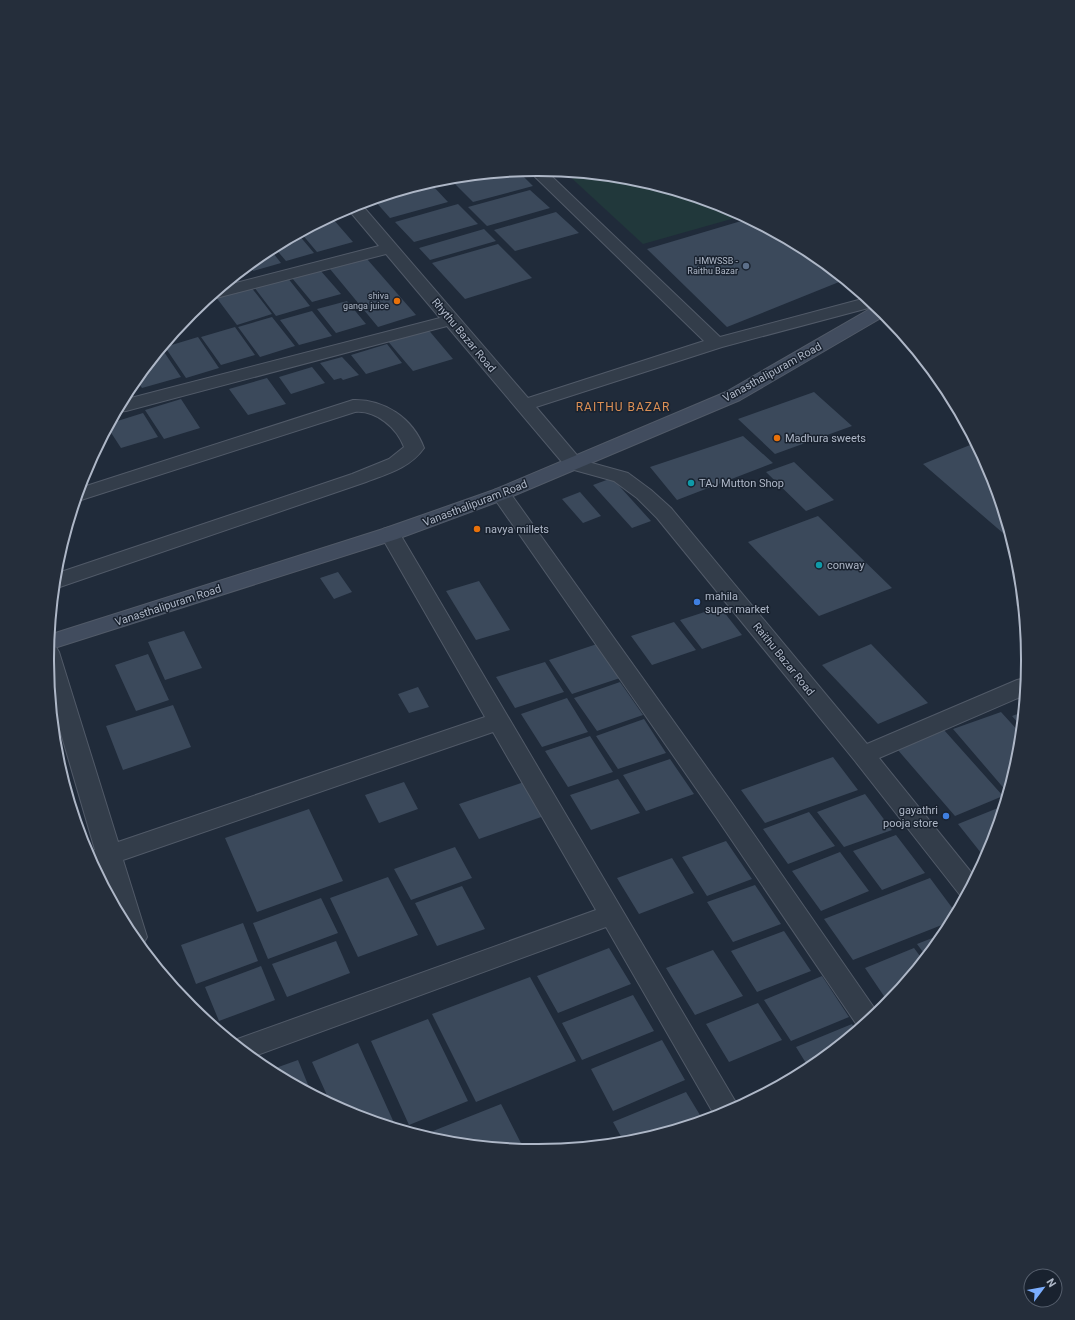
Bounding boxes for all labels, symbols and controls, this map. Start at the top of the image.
place label: HMWSSB - Raithu Bazar [687,256,739,276]
marker: HMWSSB - Raithu Bazar [741,261,751,271]
place label: shiva ganga juice [343,291,389,311]
marker: shiva ganga juice [392,296,402,306]
street label: Rhythu Bazar Road [429,296,498,375]
street label: Vanasthalipuram Road [721,340,824,405]
district label: RAITHU BAZAR [576,400,670,414]
place label: Madhura sweets [785,432,866,445]
marker: Madhura sweets [772,433,782,443]
place label: TAJ Mutton Shop [699,477,784,490]
street label: Vanasthalipuram Road [421,478,529,529]
marker: TAJ Mutton Shop [686,478,696,488]
place label: navya millets [485,523,549,536]
marker: navya millets [472,524,482,534]
place label: conway [827,559,865,572]
marker: conway [814,560,824,570]
street label: Vanasthalipuram Road [113,582,223,629]
place label: mahila super market [705,590,770,616]
marker: mahila super market [692,597,702,607]
street label: Raithu Bazar Road [750,620,817,698]
place label: gayathri pooja store [883,804,938,830]
marker: gayathri pooja store [941,811,951,821]
north arrow [1023,1268,1063,1308]
text: N [1043,1276,1059,1290]

